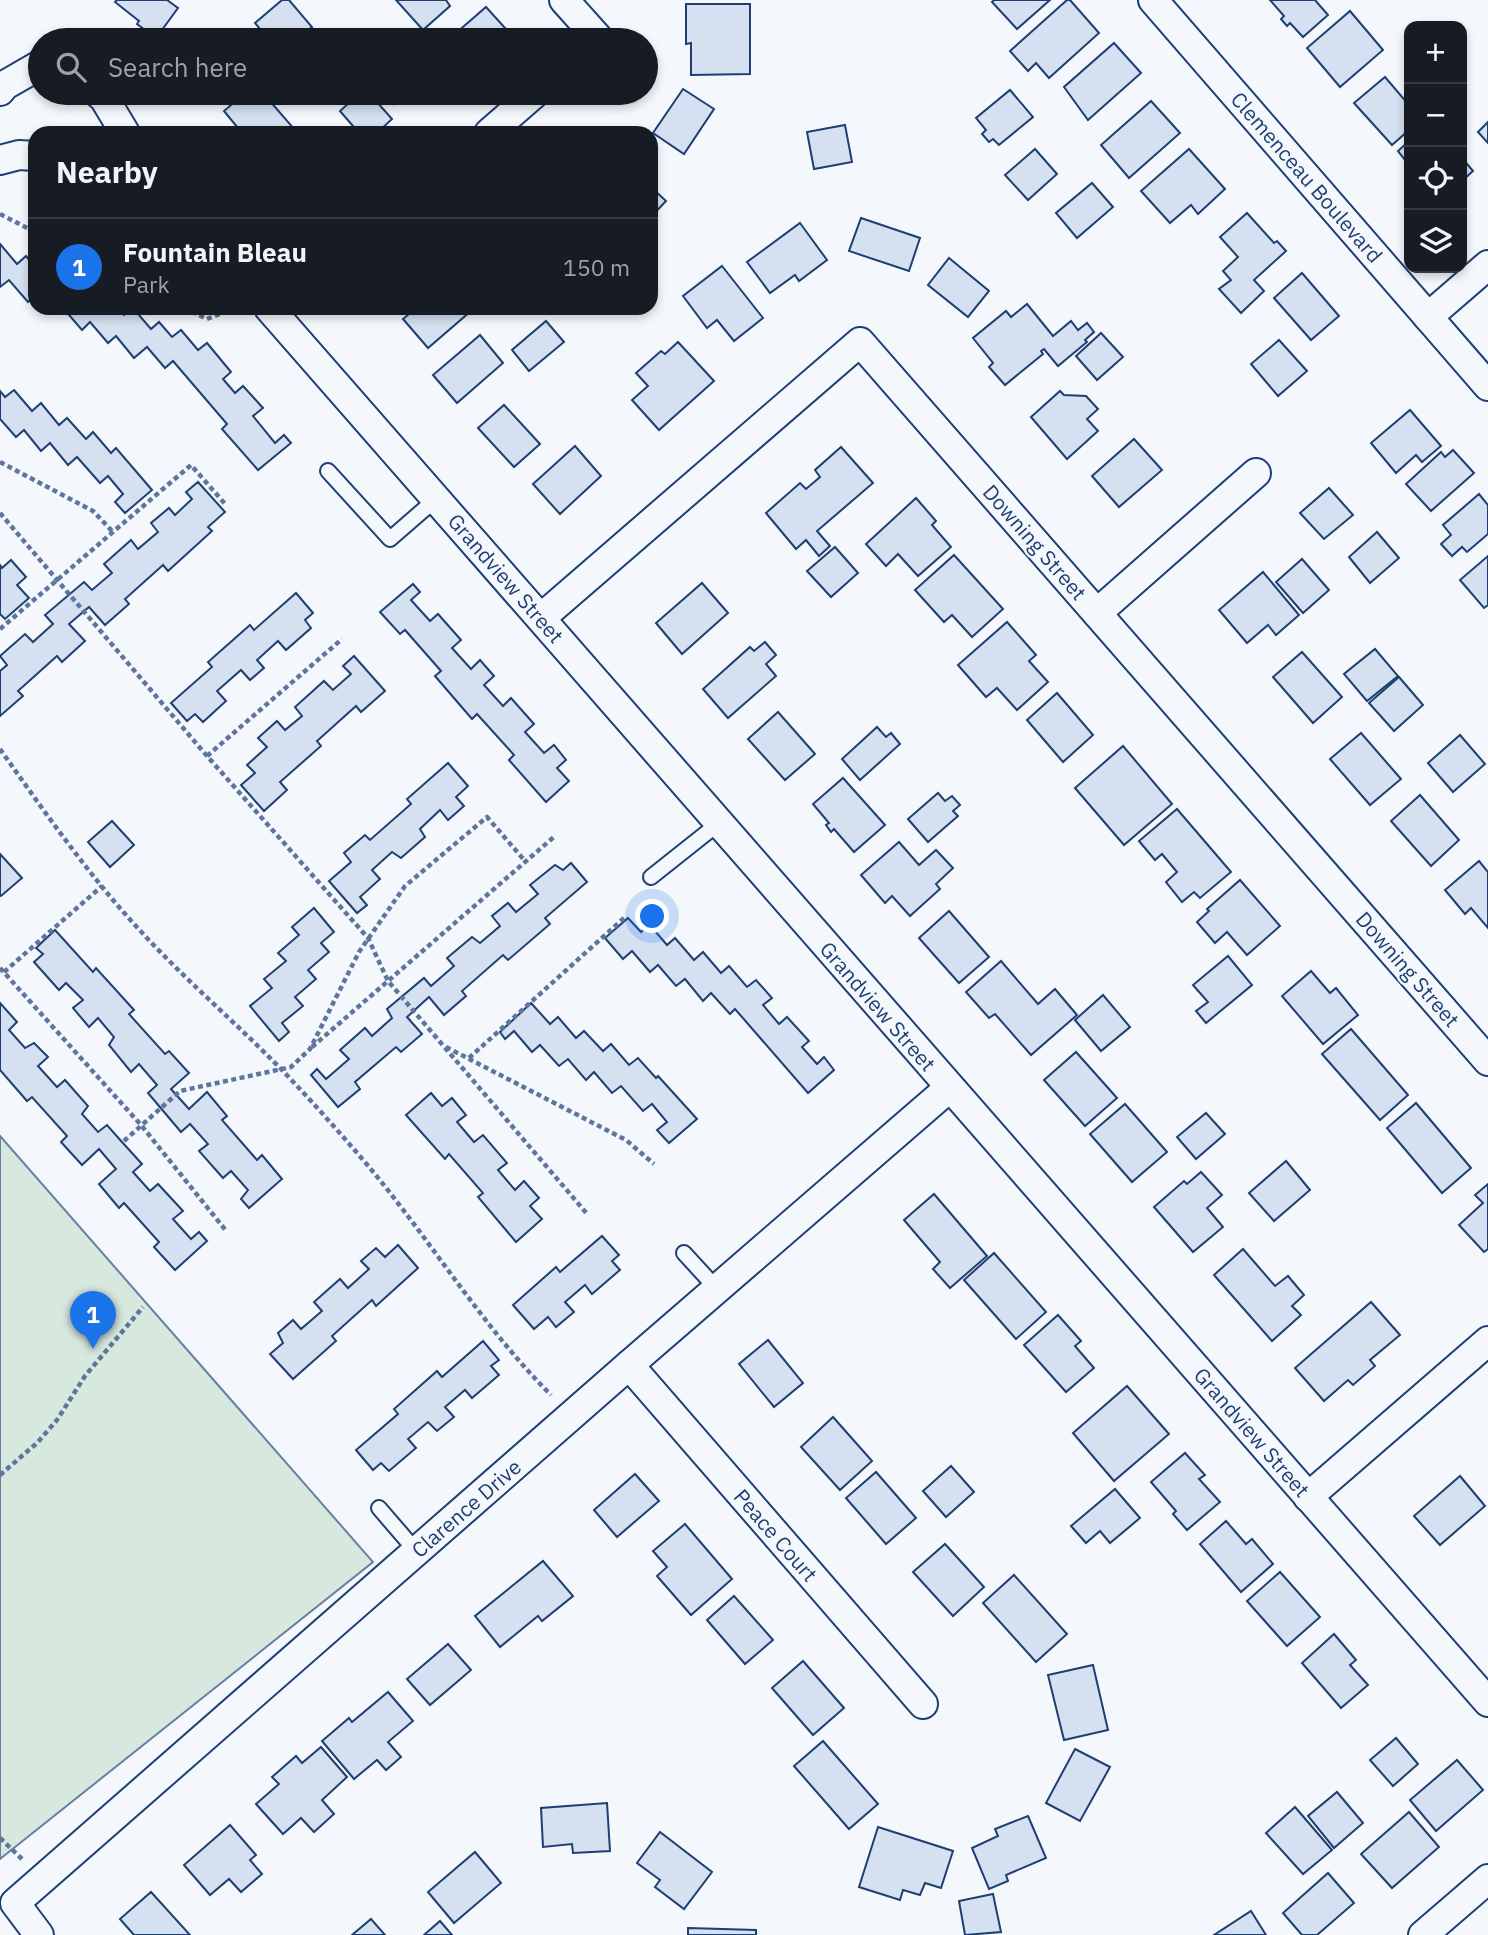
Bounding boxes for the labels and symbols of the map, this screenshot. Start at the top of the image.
street label: Clemenceau Boulevard [1225,86,1389,268]
street label: Downing Street [977,478,1093,606]
street label: Grandview Street [442,507,570,649]
your location [635,899,669,933]
street label: Downing Street [1350,905,1466,1033]
street label: Grandview Street [814,935,942,1077]
pin: 1 [70,1291,116,1349]
street label: Grandview Street [1188,1361,1316,1503]
street label: Clarence Drive [405,1453,527,1563]
street label: Peace Court [728,1483,824,1587]

